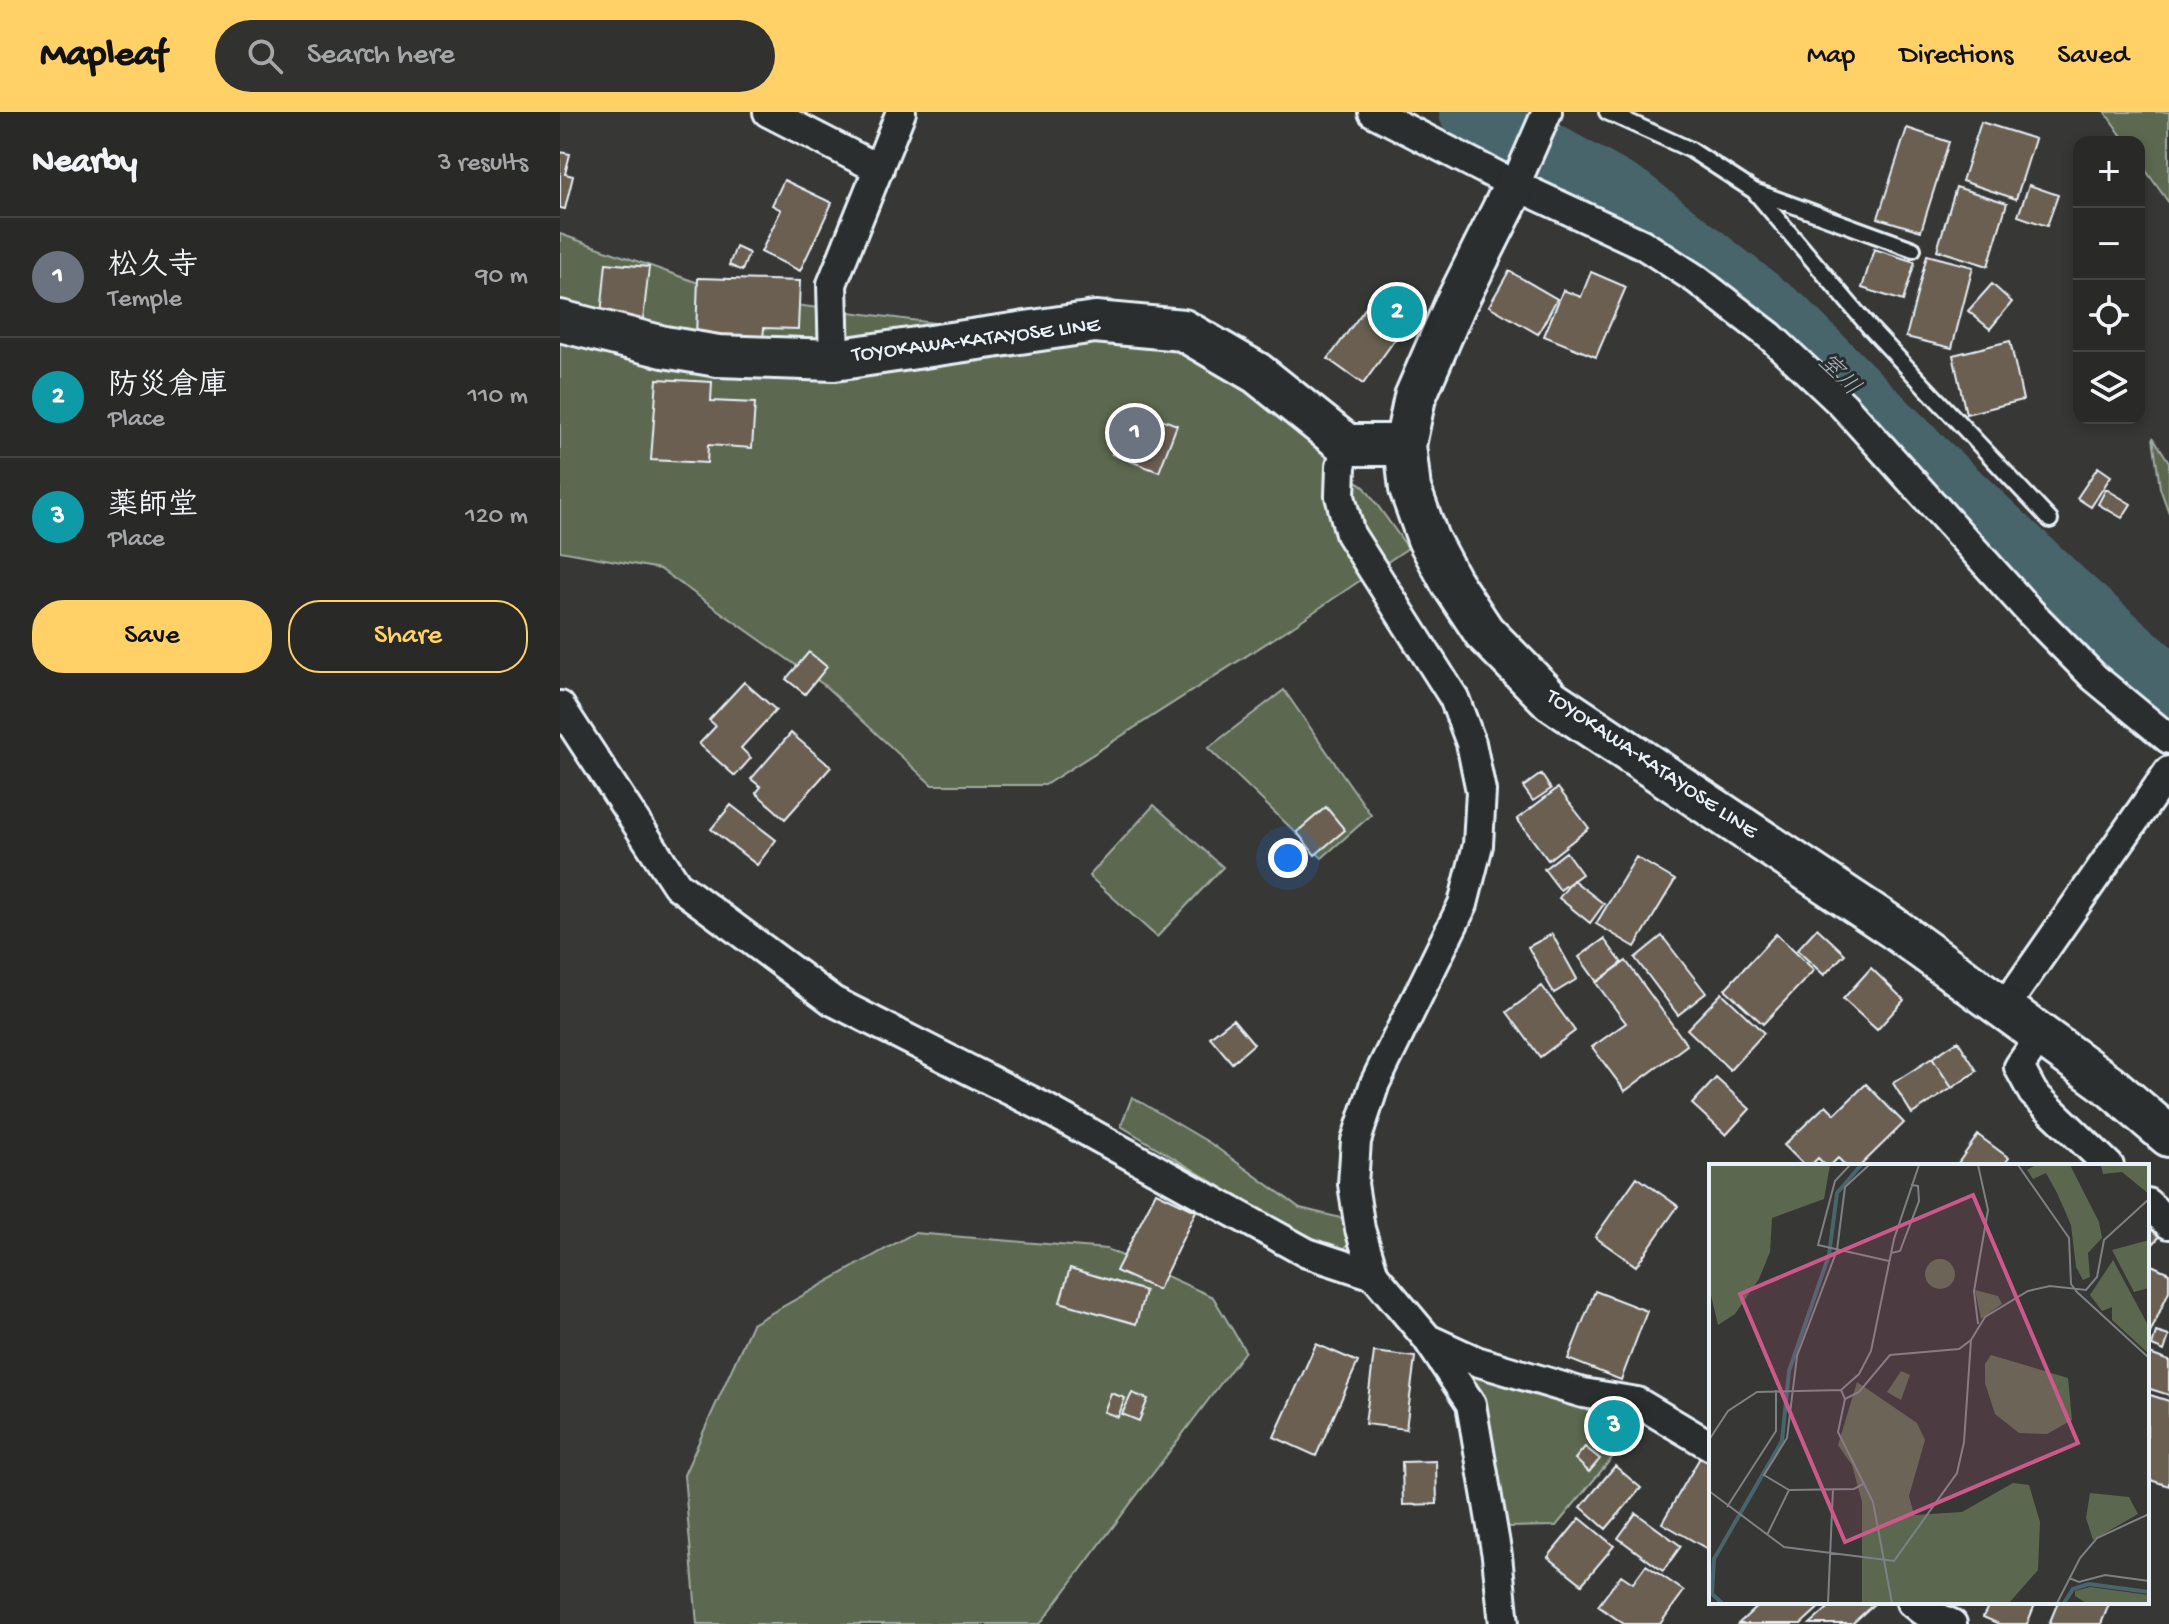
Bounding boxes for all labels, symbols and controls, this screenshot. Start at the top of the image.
search box [215,20,775,92]
text: Mapleaf [40,34,167,78]
icon: search [243,34,287,78]
text: Search here [307,39,455,74]
text: Map [1807,40,1855,73]
text: Directions [1899,40,2013,73]
text: Saved [2057,40,2129,73]
map controls [2073,136,2145,424]
button: + [2073,136,2145,208]
text: Nearby [32,144,137,184]
text: 3 results [438,149,528,180]
button: − [2073,208,2145,280]
text: 松久寺 [108,250,198,285]
text: 1 [53,262,63,293]
text: 90 m [476,262,528,293]
button: locate [2073,280,2145,352]
pin: 2 [1371,282,1423,342]
text: Temple [108,285,182,316]
street label: TOYOKAWA-KATAYOSE LINE [849,313,1103,369]
water label: 室川 [1811,348,1866,403]
button: layers [2073,352,2145,424]
text: 防災倉庫 [108,370,228,405]
text: 2 [52,382,64,413]
text: 110 m [468,382,528,413]
pin: 1 [1109,403,1161,463]
text: Place [108,405,165,436]
text: 薬師堂 [108,490,198,525]
text: 3 [51,502,65,533]
text: 120 m [465,502,528,533]
text: Place [108,525,165,556]
button: Save [32,600,272,673]
button: Share [288,600,528,673]
street label: TOYOKAWA-KATAYOSE LINE [1539,683,1763,846]
your location [1268,838,1308,878]
inset map [1709,1164,2149,1604]
pin: 3 [1588,1396,1640,1456]

